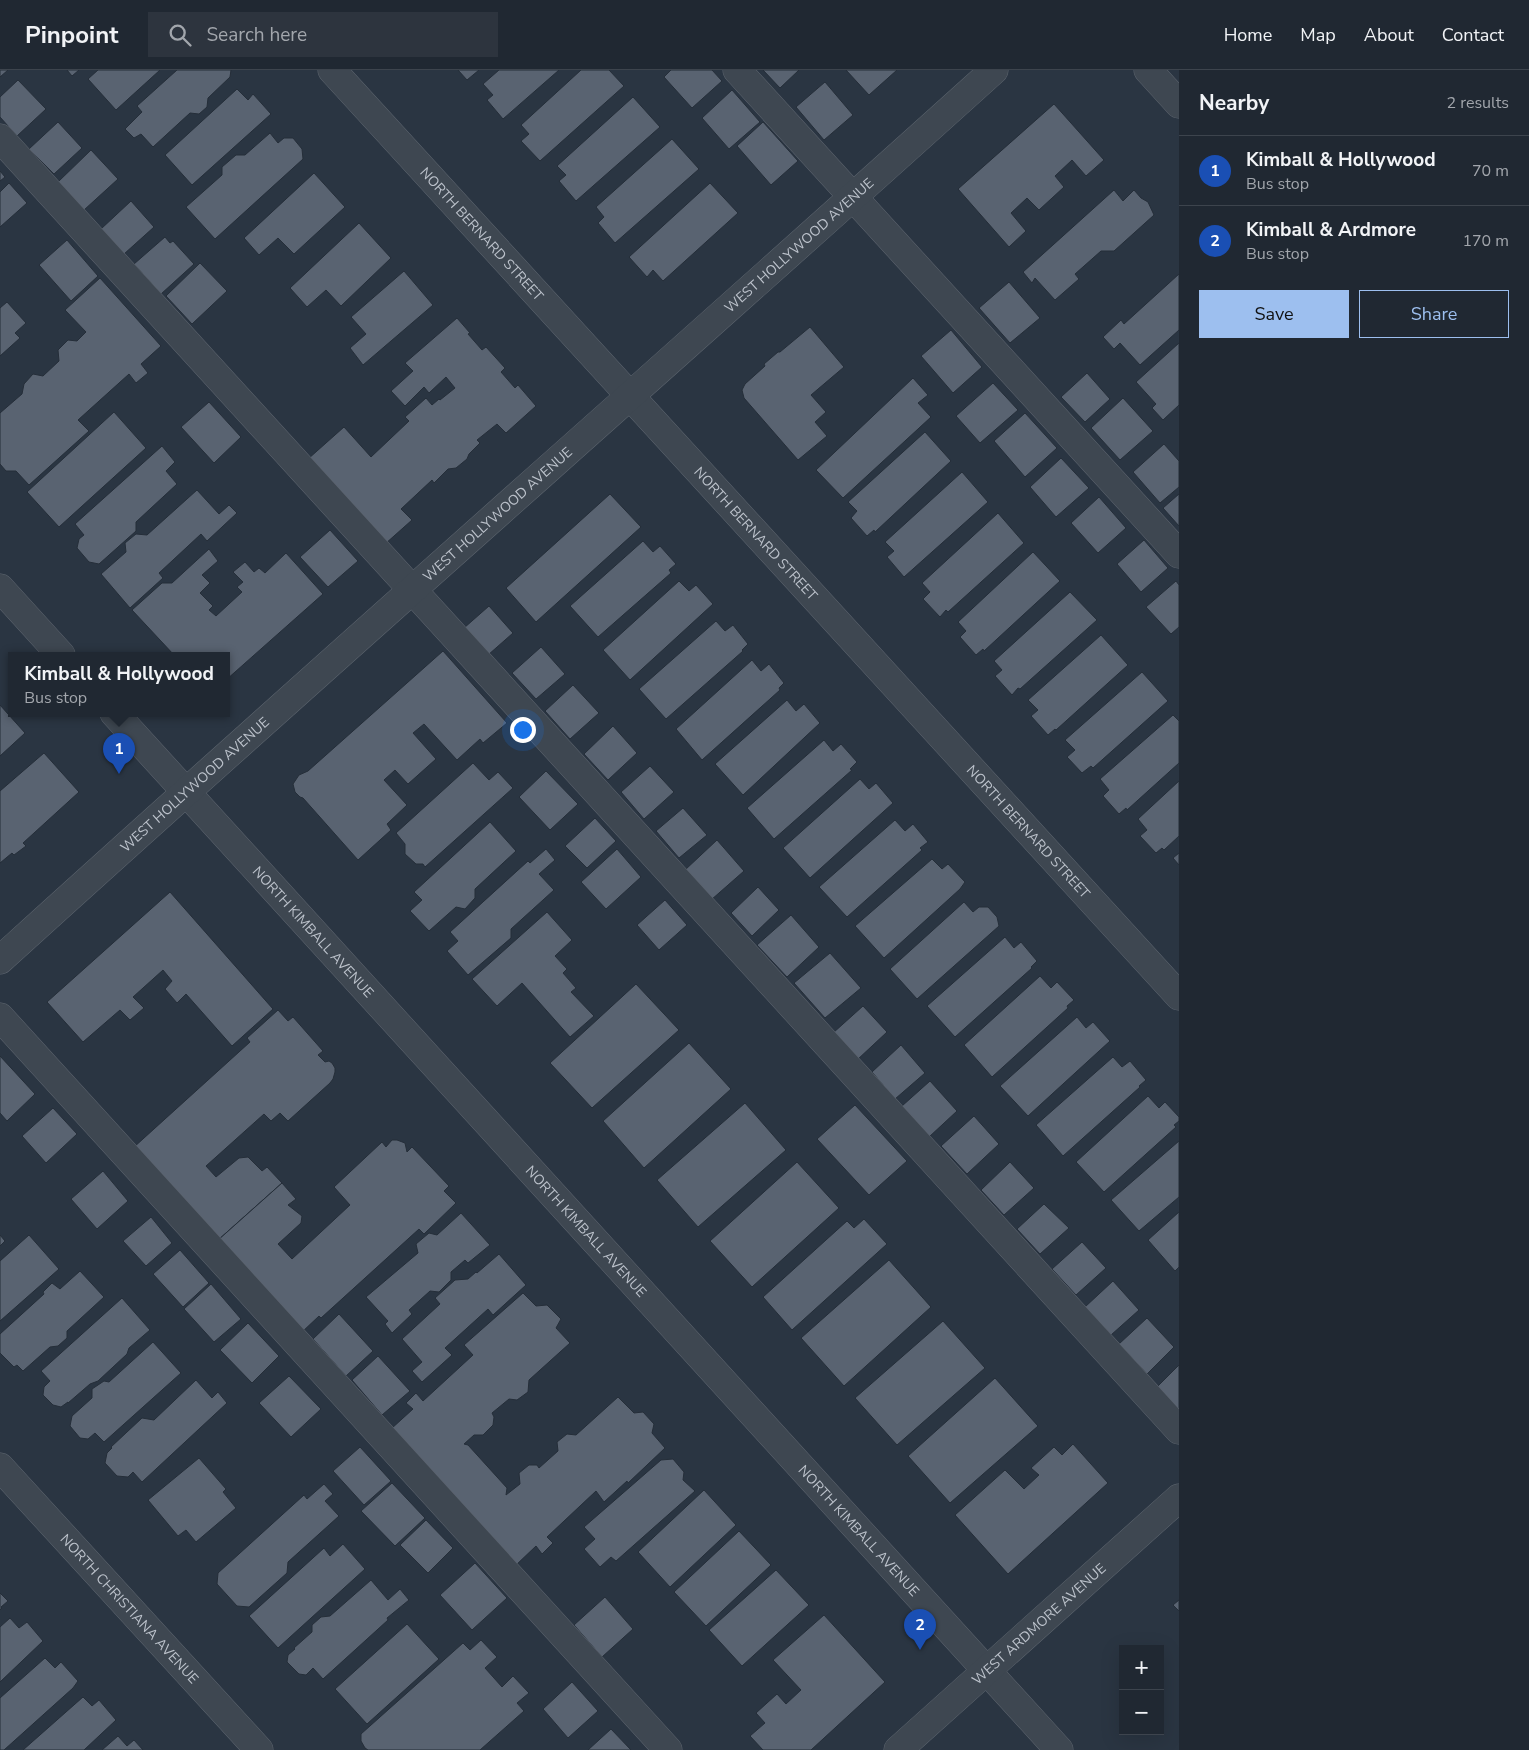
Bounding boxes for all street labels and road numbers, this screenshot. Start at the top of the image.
street label: NORTH BERNARD STREET [415,163,548,305]
street label: WEST HOLLYWOOD AVENUE [721,174,878,317]
street label: WEST HOLLYWOOD AVENUE [419,443,576,586]
street label: NORTH BERNARD STREET [690,463,822,605]
street label: WEST HOLLYWOOD AVENUE [116,713,273,857]
street label: NORTH BERNARD STREET [962,761,1095,903]
street label: NORTH KIMBALL AVENUE [248,862,378,1002]
street label: NORTH KIMBALL AVENUE [521,1162,651,1301]
street label: NORTH KIMBALL AVENUE [794,1461,923,1601]
street label: NORTH CHRISTIANA AVENUE [56,1530,203,1688]
street label: WEST ARDMORE AVENUE [968,1559,1110,1689]

